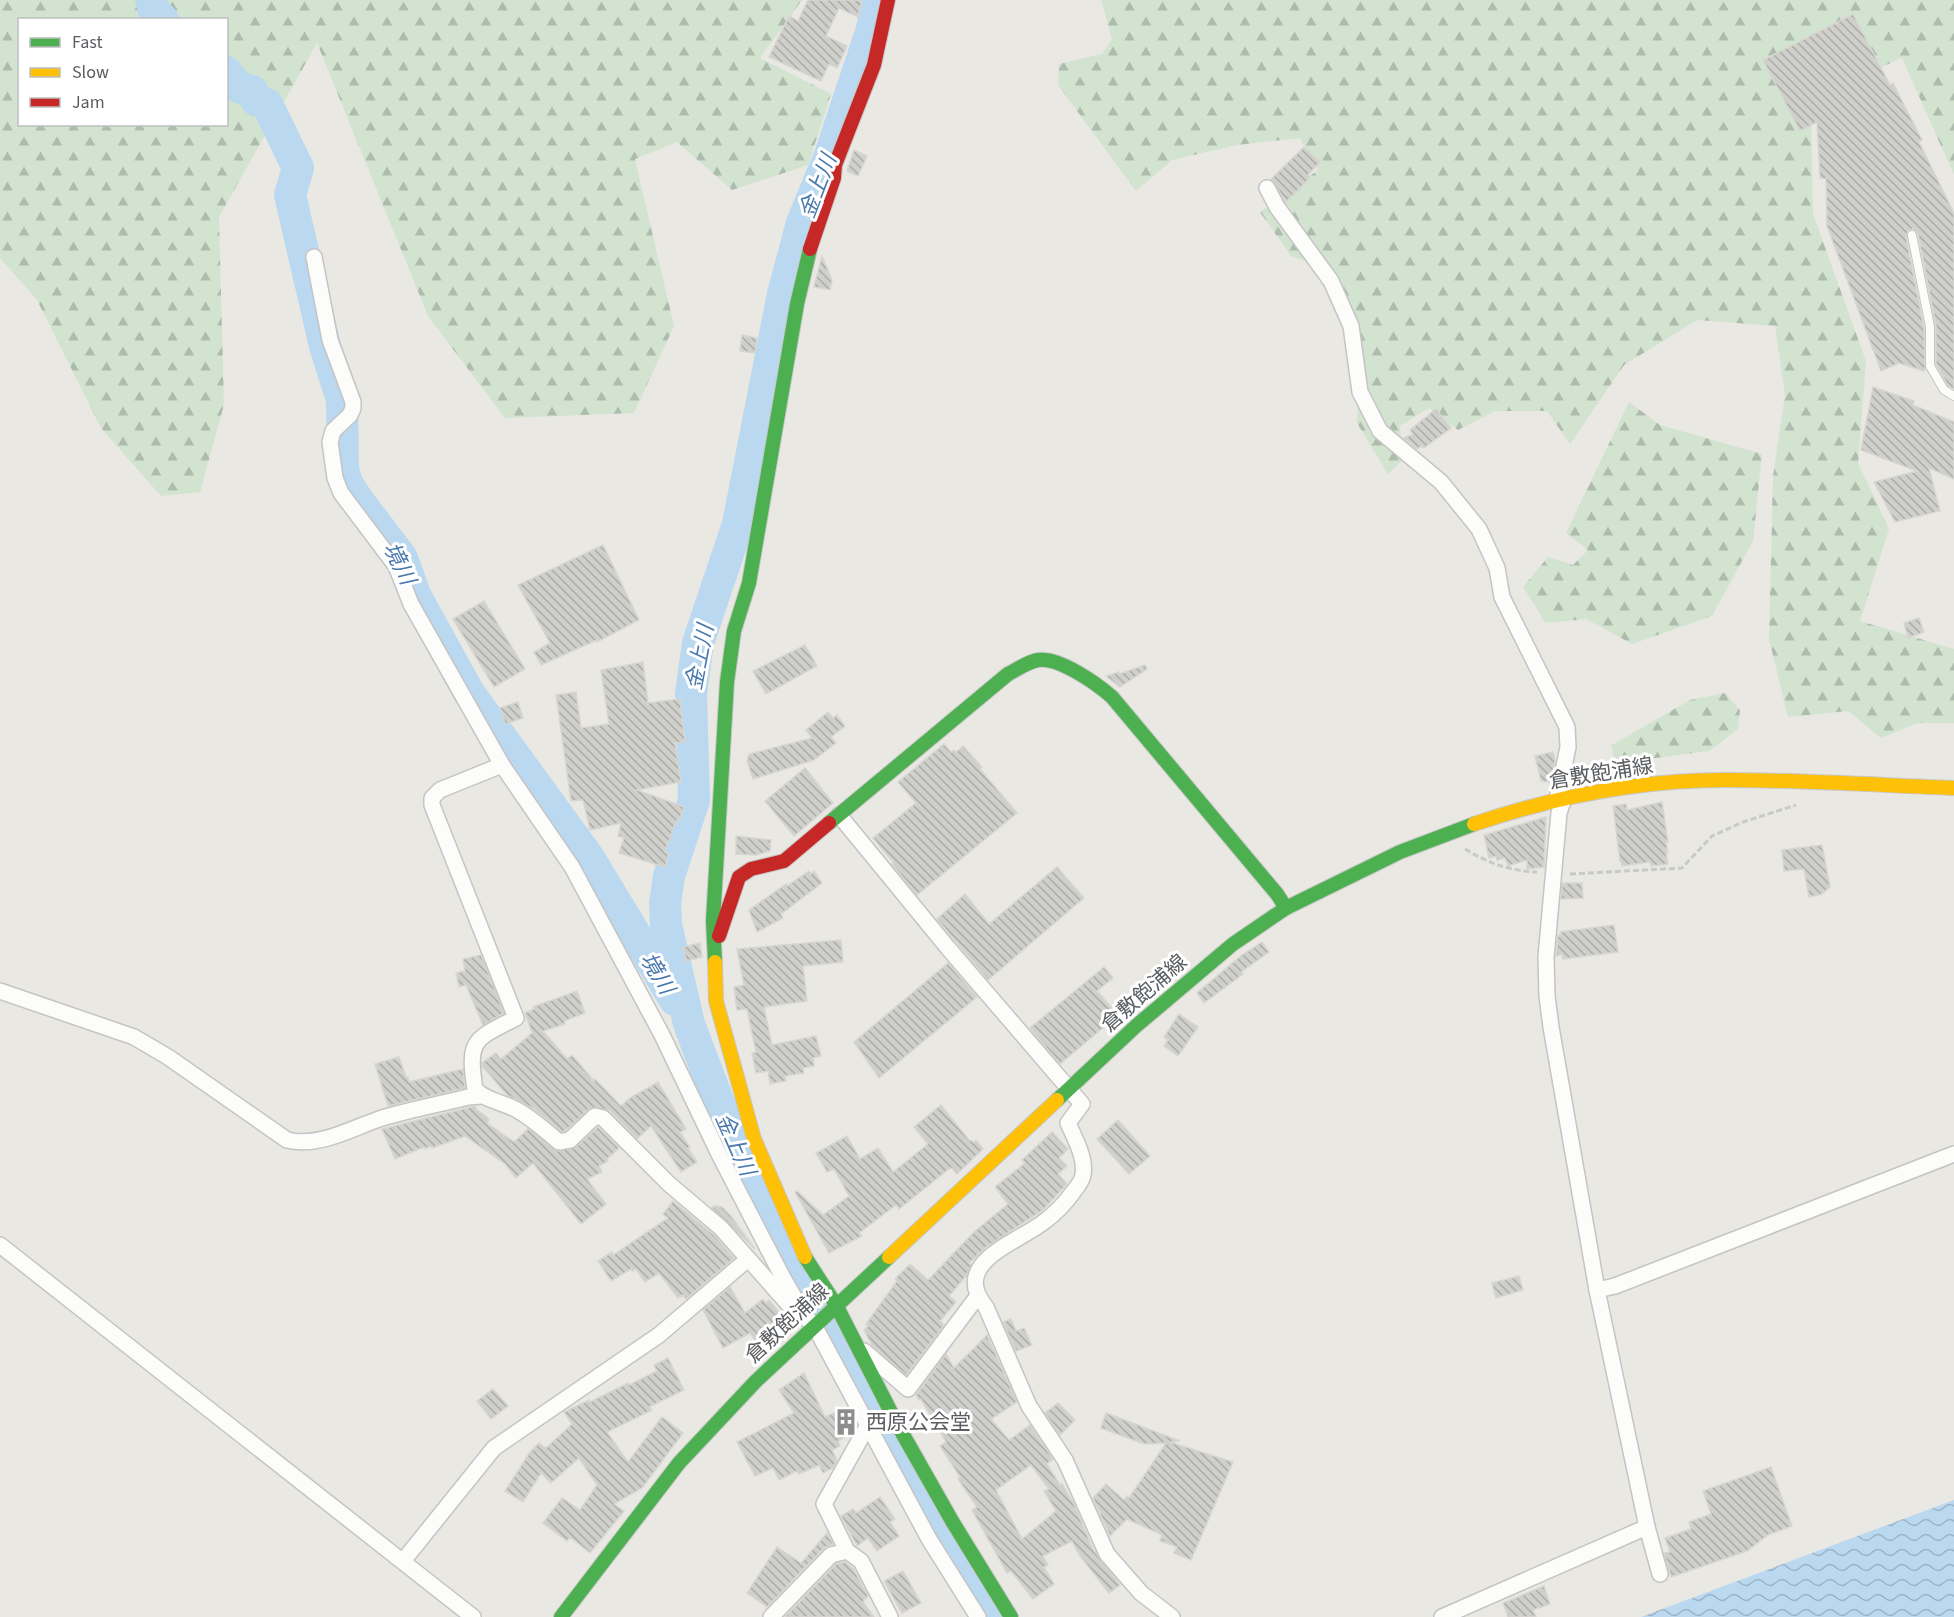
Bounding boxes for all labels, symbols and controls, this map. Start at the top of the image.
legend [18,18,228,126]
text: Fast [72,30,103,55]
text: Slow [72,60,109,85]
text: Jam [72,90,105,115]
water label: 金上川 [791,148,845,223]
water label: 境川 [375,537,424,592]
water label: 金上川 [678,620,722,693]
street label: 倉敷飽浦線 [1547,750,1655,796]
water label: 境川 [632,946,683,1002]
street label: 倉敷飽浦線 [1095,947,1193,1039]
water label: 金上川 [707,1108,764,1183]
street label: 倉敷飽浦線 [738,1276,836,1370]
building icon: 西原公会堂 [831,1407,861,1437]
place label: 西原公会堂 [866,1407,971,1437]

